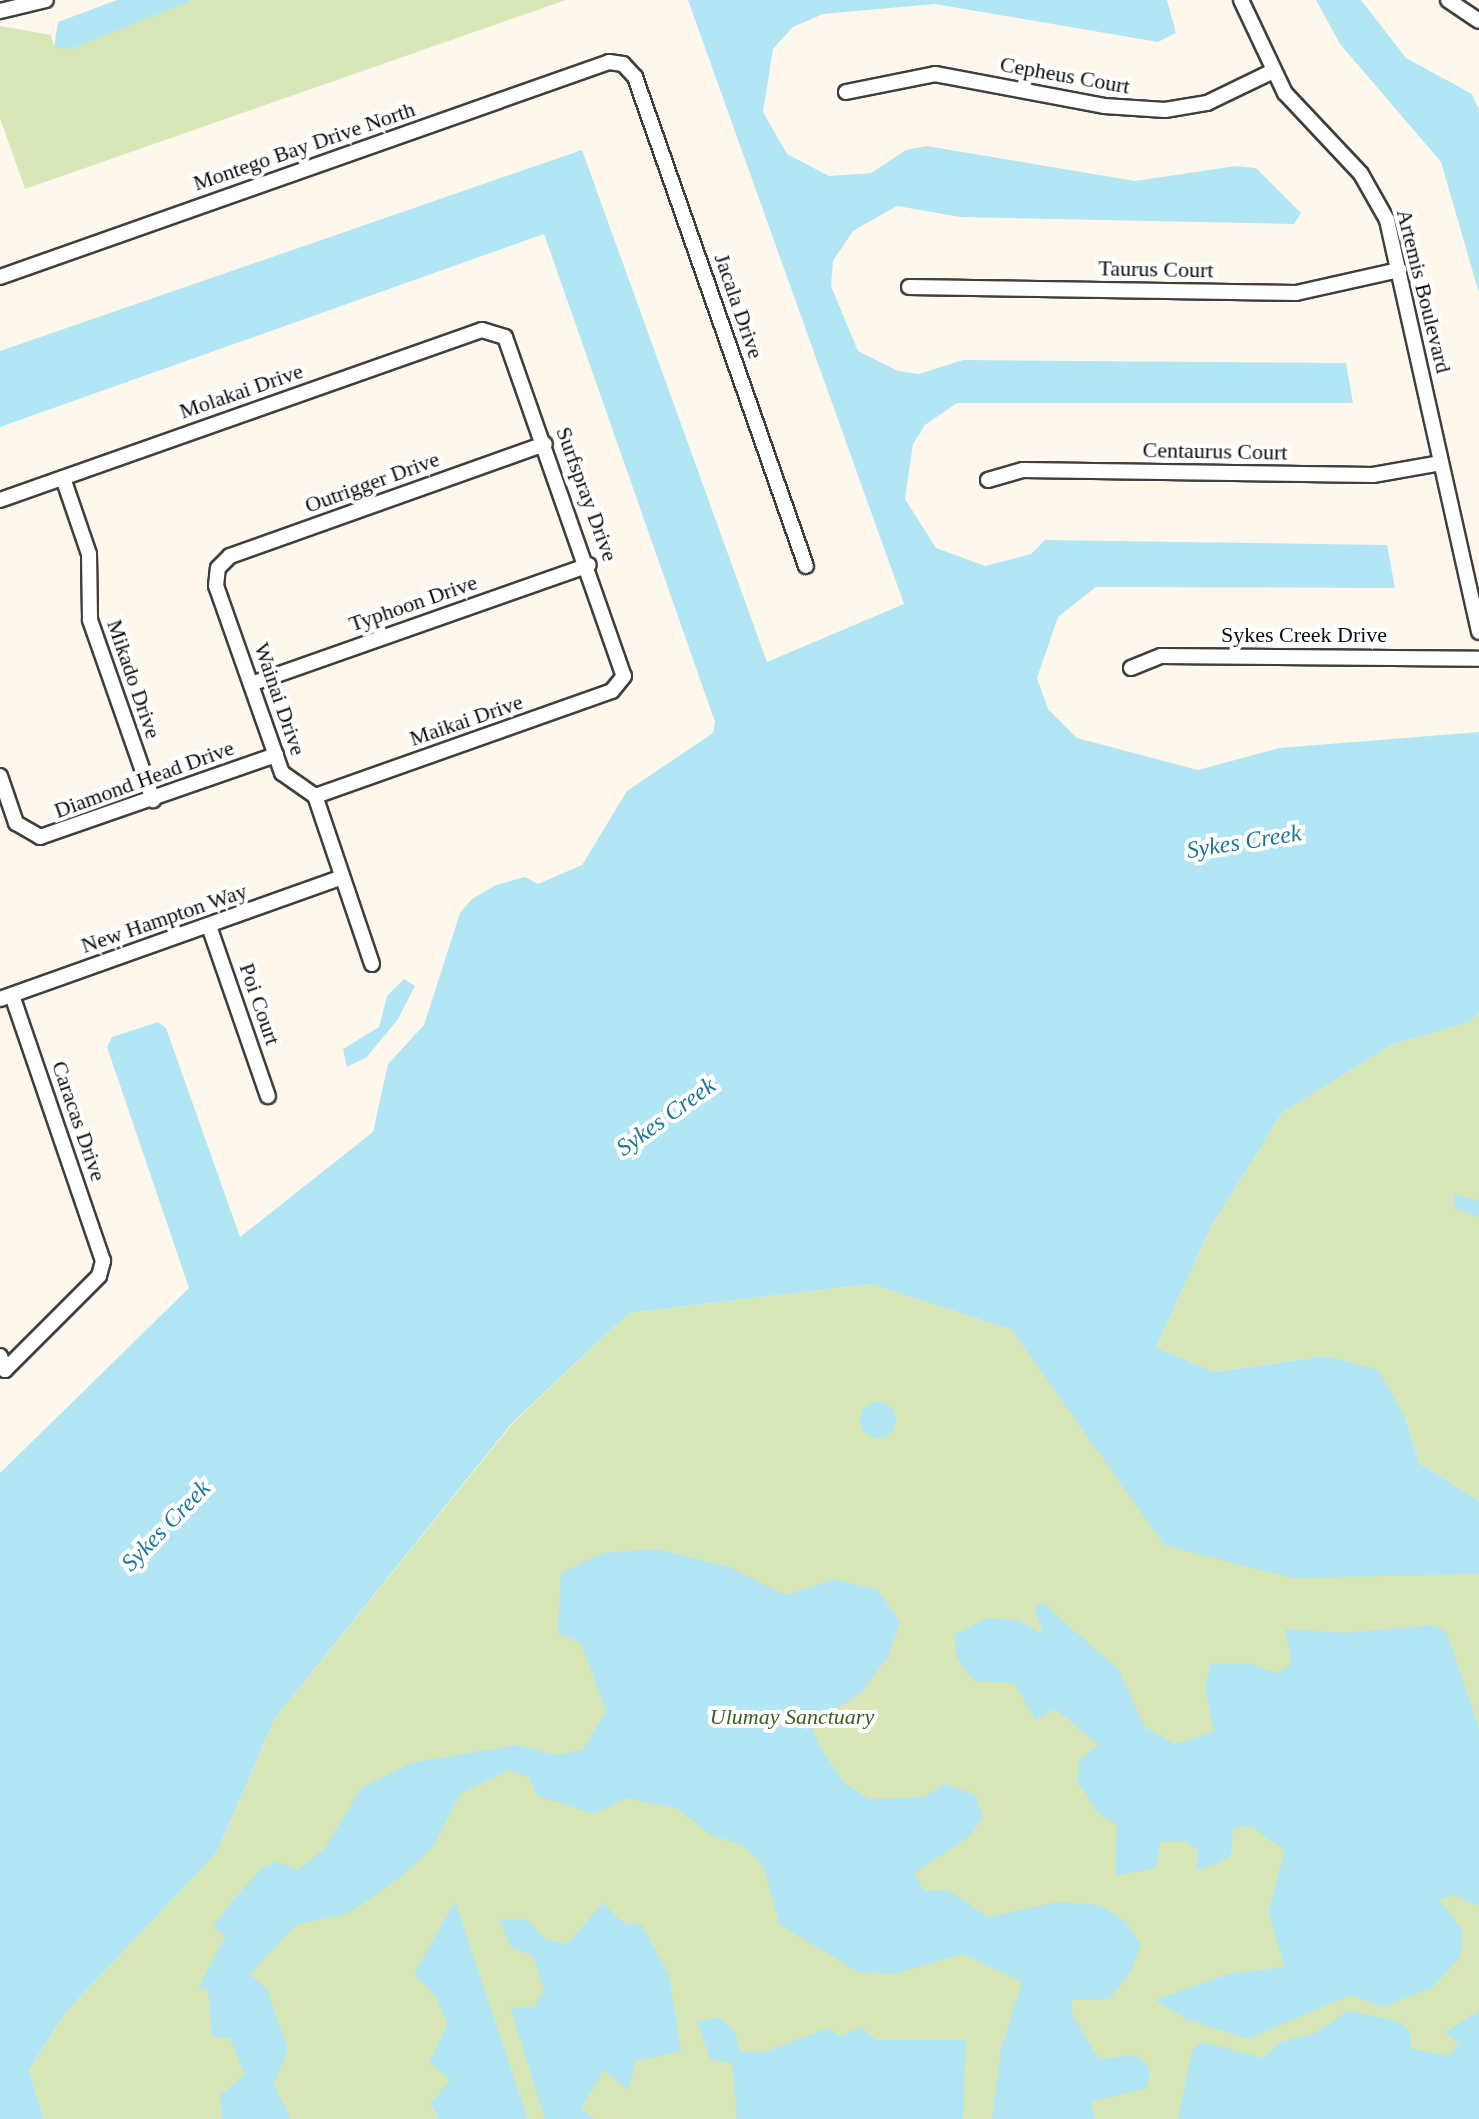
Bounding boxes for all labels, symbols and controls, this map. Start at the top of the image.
street label: Cepheus Court [998,51,1132,99]
street label: Montego Bay Drive North [190,96,418,196]
street label: Artemis Boulevard [1391,206,1457,376]
street label: Jacala Drive [709,250,769,362]
street label: Taurus Court [1098,255,1214,283]
street label: Molakai Drive [176,358,306,424]
street label: Surfspray Drive [550,423,624,565]
street label: Centaurus Court [1142,437,1288,465]
street label: Outrigger Drive [301,445,443,519]
street label: Typhoon Drive [346,569,480,637]
street label: Mikado Drive [101,616,167,742]
street label: Sykes Creek Drive [1221,622,1387,648]
street label: Wainai Drive [248,639,312,759]
street label: Maikai Drive [406,688,526,752]
street label: Diamond Head Drive [51,734,237,824]
water label: Sykes Creek [1185,819,1303,865]
street label: New Hampton Way [77,877,251,959]
street label: Poi Court [234,960,286,1048]
street label: Caracas Drive [46,1058,112,1184]
water label: Sykes Creek [611,1071,721,1163]
water label: Sykes Creek [115,1474,217,1578]
park label: Ulumay Sanctuary [710,1704,874,1730]

